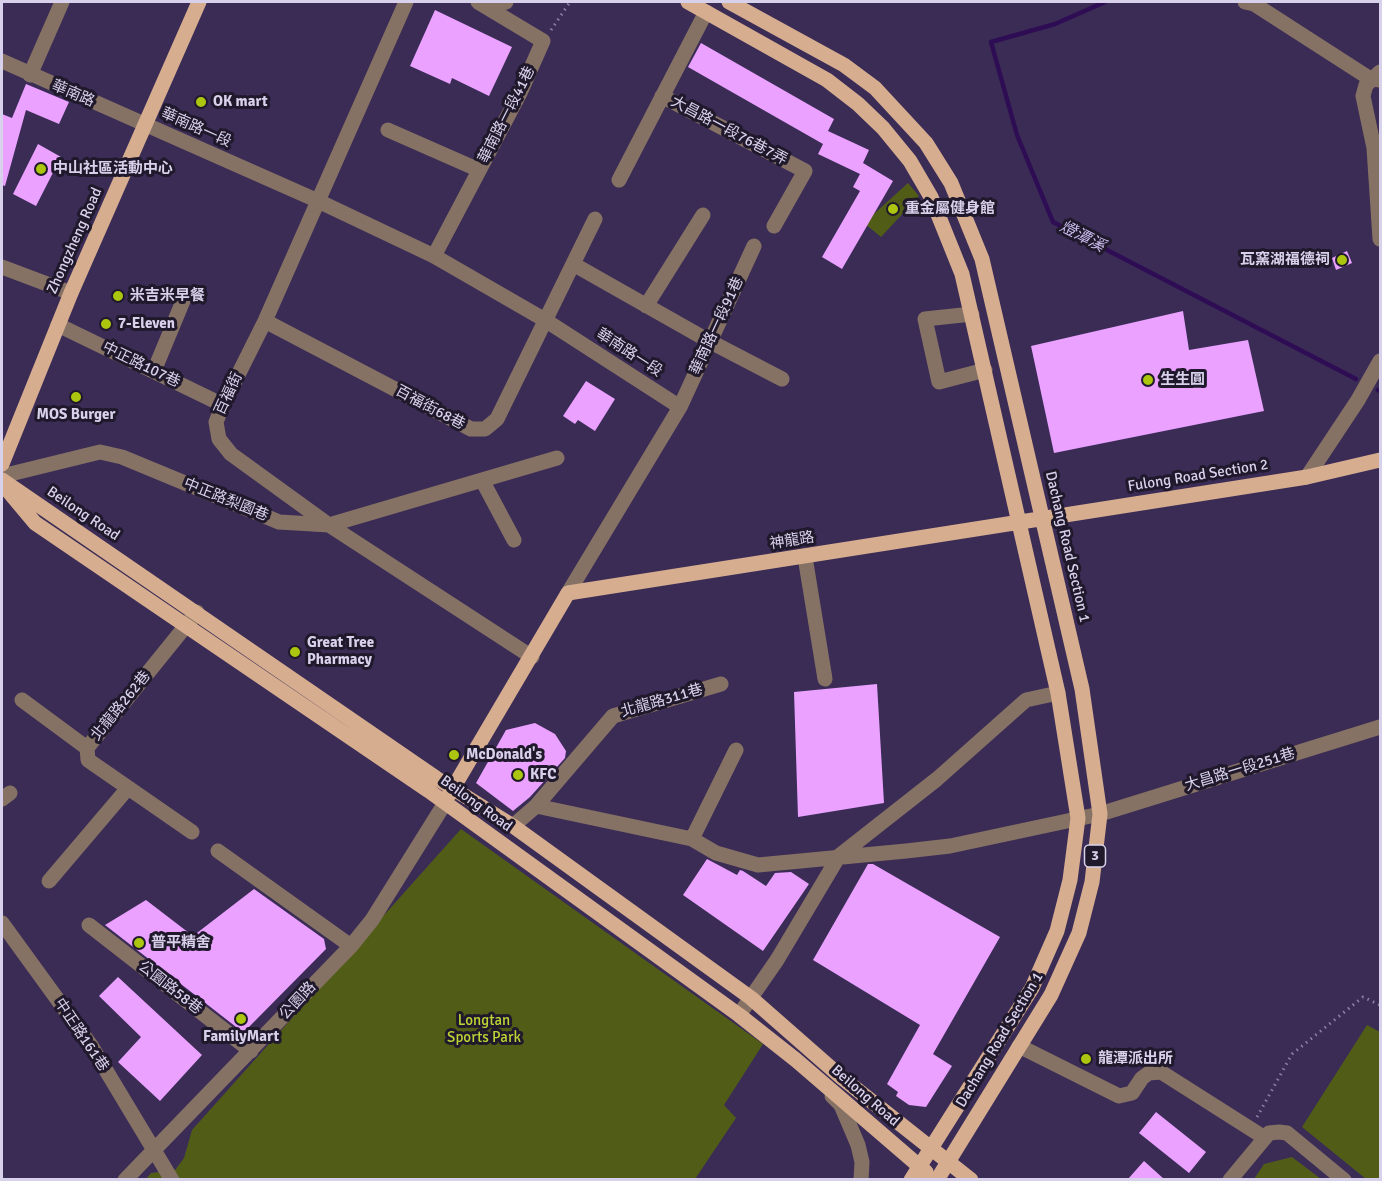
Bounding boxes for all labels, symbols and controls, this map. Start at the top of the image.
street label: 華南路一段41巷 [475,64,539,166]
street label: 華南路 [49,77,97,111]
place label: OK mart [213,93,268,111]
street label: 大昌路一段76巷7弄 [668,93,790,169]
marker: OK mart [194,95,208,109]
street label: 華南路一段 [158,105,234,151]
place label: 中山社區活動中心 [53,160,173,178]
marker: 中山社區活動中心 [34,162,48,176]
street label: Zhongzheng Road [44,185,106,297]
place label: 重金屬健身館 [905,200,995,218]
marker: 重金屬健身館 [886,202,900,216]
water label: 燈潭溪 [1056,218,1108,256]
place label: 瓦窯湖福德祠 [1240,251,1330,269]
marker: 瓦窯湖福德祠 [1335,253,1349,267]
street label: 華南路一段91巷 [686,274,748,378]
place label: 米吉米早餐 [130,287,205,305]
marker: 米吉米早餐 [111,289,125,303]
place label: 7-Eleven [118,315,175,333]
marker: 7-Eleven [99,317,113,331]
street label: 華南路一段 [593,325,665,381]
street label: 中正路107巷 [99,338,183,392]
street label: 百福街 [211,370,247,418]
place label: 生生圓 [1160,371,1205,389]
marker: 生生圓 [1141,373,1155,387]
street label: 百福街68巷 [392,382,468,434]
marker: MOS Burger [69,390,83,404]
place label: MOS Burger [37,406,115,424]
street label: Fulong Road Section 2 [1126,456,1270,496]
street label: Dachang Road Section 1 [1041,470,1093,624]
street label: 中正路梨園巷 [181,475,271,525]
street label: Beilong Road [43,483,123,545]
street label: 神龍路 [768,529,816,553]
place label: Great Tree Pharmacy [307,634,374,669]
marker: Great Tree Pharmacy [288,645,302,659]
street label: 北龍路262巷 [87,668,155,744]
street label: 北龍路311巷 [619,681,705,721]
street label: 大昌路一段251巷 [1183,745,1297,795]
place label: McDonald's [466,746,542,764]
marker: McDonald's [447,748,461,762]
place label: KFC [530,766,556,784]
marker: KFC [511,768,525,782]
street label: Beilong Road [437,772,515,836]
road number: 3 [1084,845,1106,867]
place label: 普平精舍 [151,934,211,952]
marker: 普平精舍 [132,936,146,950]
street label: 公園路58巷 [134,957,206,1019]
street label: Dachang Road Section 1 [952,969,1048,1111]
street label: 公園路 [276,978,320,1024]
street label: 中正路161巷 [50,995,112,1075]
marker: FamilyMart [234,1012,248,1026]
park label: Longtan Sports Park [447,1012,521,1047]
place label: FamilyMart [203,1028,279,1046]
place label: 龍潭派出所 [1098,1050,1173,1068]
marker: 龍潭派出所 [1079,1052,1093,1066]
street label: Beilong Road [827,1062,903,1130]

